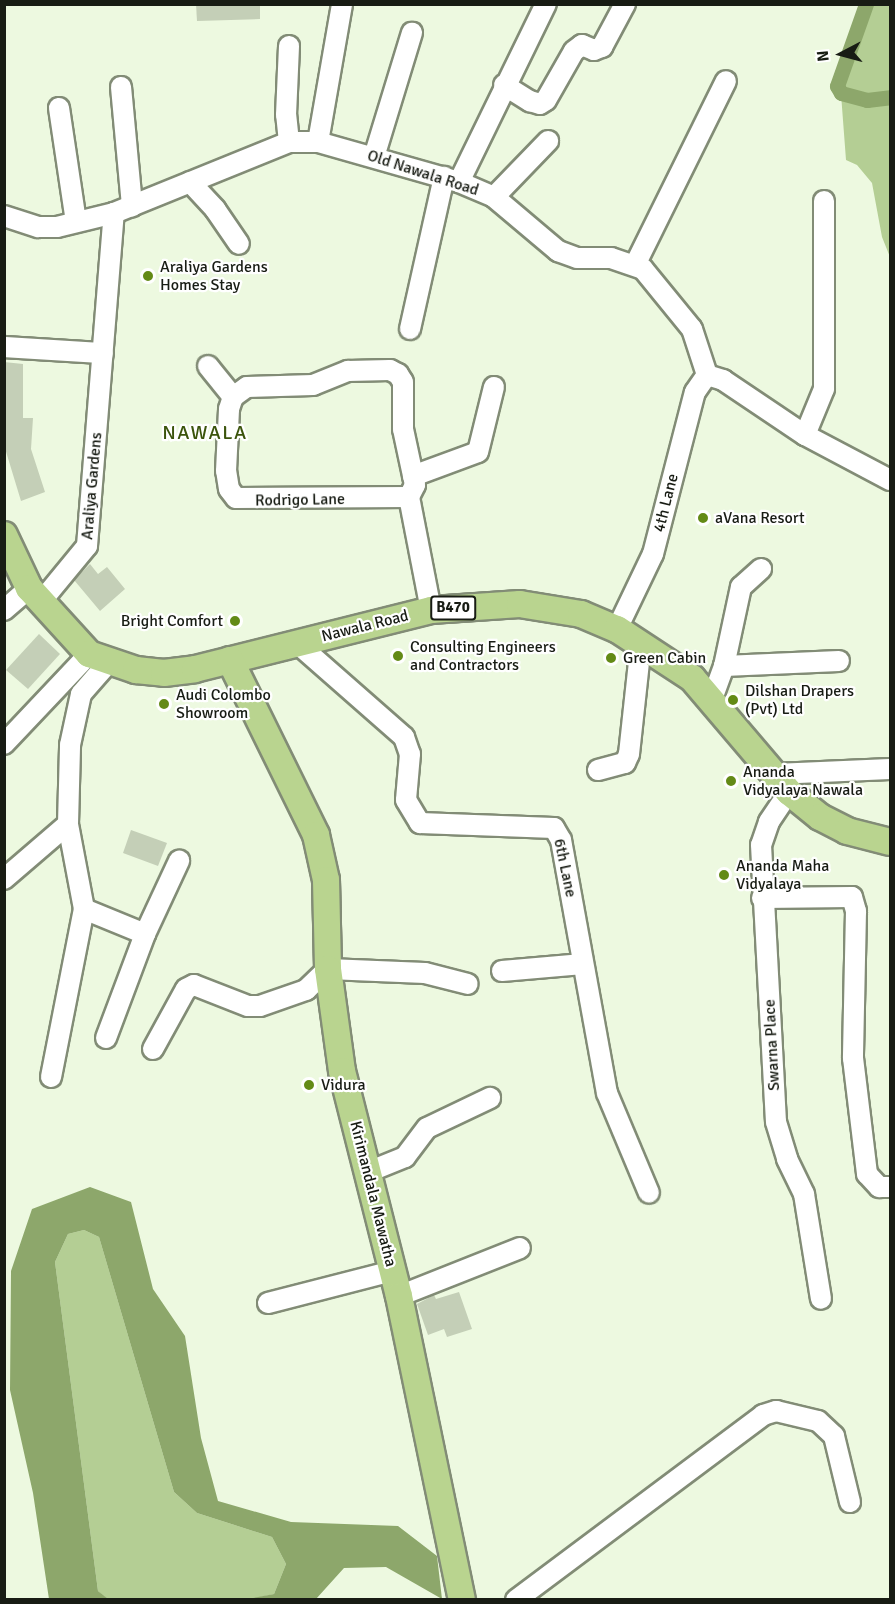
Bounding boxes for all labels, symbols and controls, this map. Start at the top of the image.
north arrow [811,24,871,84]
text: N [813,49,834,62]
street label: Old Nawala Road [365,146,481,200]
place label: Araliya Gardens Homes Stay [160,257,268,295]
marker: Araliya Gardens Homes Stay [141,269,155,283]
district label: NAWALA [162,420,248,444]
street label: Araliya Gardens [78,431,106,541]
street label: 4th Lane [649,472,683,534]
street label: Rodrigo Lane [255,490,345,510]
place label: aVana Resort [715,508,805,528]
marker: aVana Resort [696,511,710,525]
road number: B470 [429,596,477,620]
street label: Nawala Road [320,606,410,646]
place label: Bright Comfort [121,611,223,631]
marker: Bright Comfort [228,614,242,628]
place label: Consulting Engineers and Contractors [410,637,556,675]
place label: Green Cabin [623,648,706,668]
marker: Consulting Engineers and Contractors [391,649,405,663]
marker: Green Cabin [604,651,618,665]
place label: Dilshan Drapers (Pvt) Ltd [745,681,854,719]
place label: Audi Colombo Showroom [176,685,271,723]
marker: Dilshan Drapers (Pvt) Ltd [726,693,740,707]
marker: Audi Colombo Showroom [157,697,171,711]
place label: Ananda Vidyalaya Nawala [743,762,863,800]
marker: Ananda Vidyalaya Nawala [724,774,738,788]
street label: 6th Lane [549,837,581,899]
place label: Ananda Maha Vidyalaya [736,856,829,894]
marker: Ananda Maha Vidyalaya [717,868,731,882]
street label: Swarna Place [760,999,784,1091]
place label: Vidura [321,1075,366,1095]
marker: Vidura [302,1078,316,1092]
street label: Kirimandala Mawatha [346,1119,400,1269]

